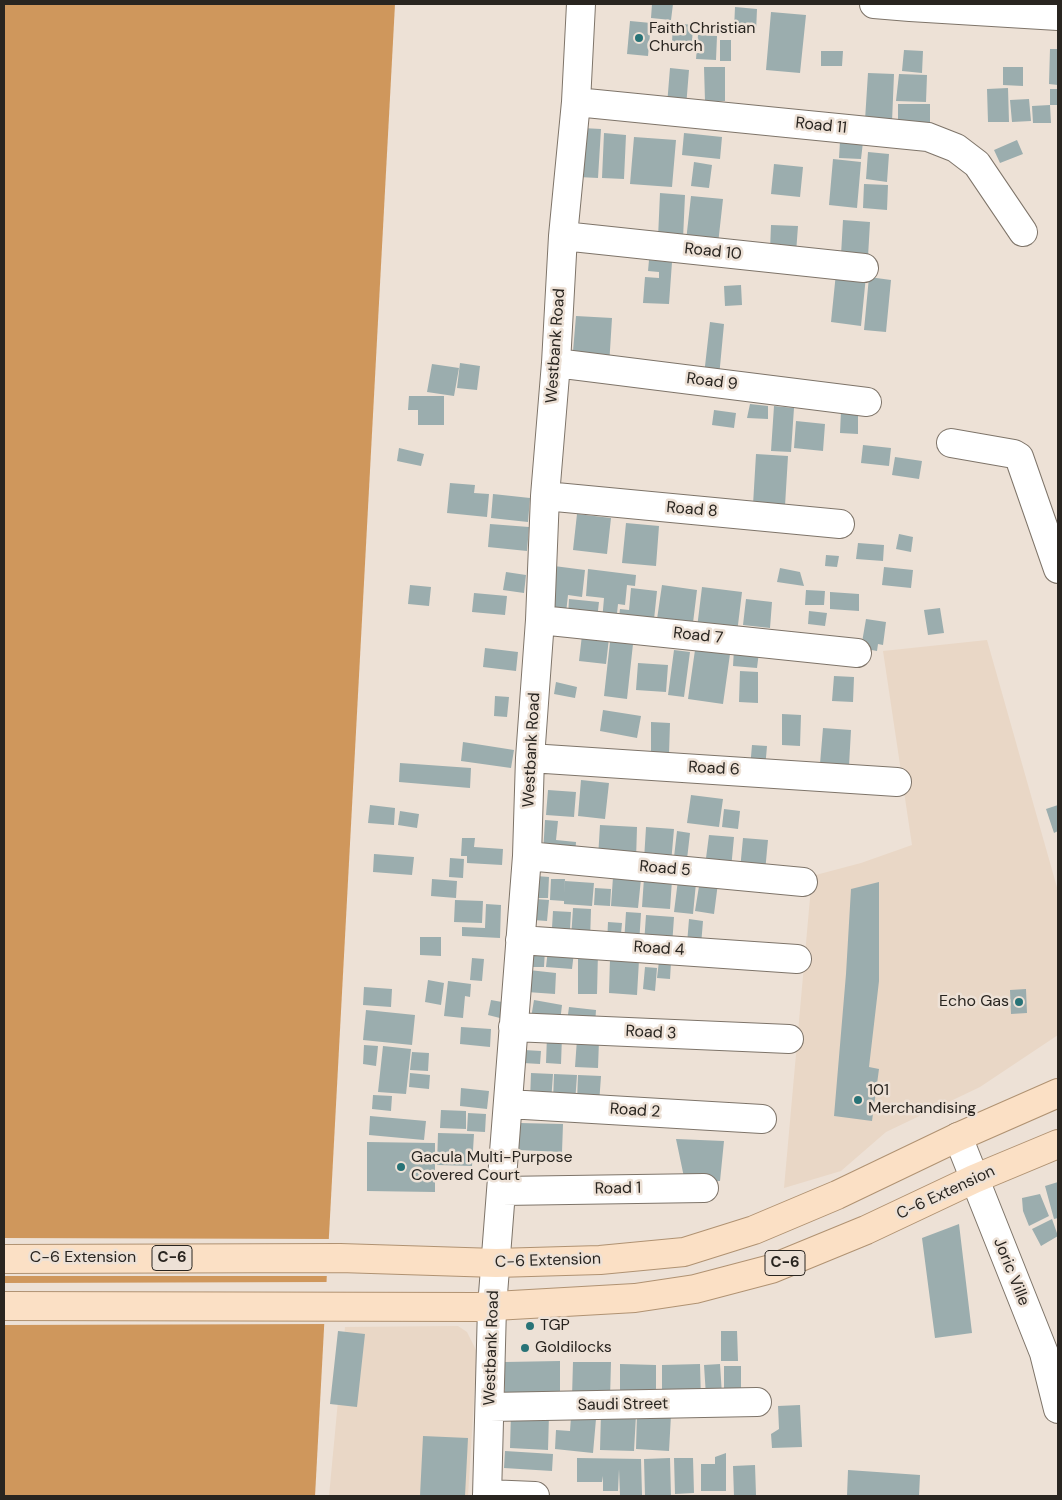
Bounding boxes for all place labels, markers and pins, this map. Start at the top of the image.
place label: Faith Christian Church [649,19,755,57]
marker: Faith Christian Church [633,32,645,44]
place label: Echo Gas [939,992,1009,1012]
marker: Echo Gas [1013,996,1025,1008]
place label: 101 Merchandising [868,1081,976,1119]
marker: 101 Merchandising [852,1094,864,1106]
place label: Gacula Multi-Purpose Covered Court [411,1148,573,1186]
marker: Gacula Multi-Purpose Covered Court [395,1161,407,1173]
place label: TGP [540,1316,570,1336]
marker: TGP [524,1320,536,1332]
place label: Goldilocks [535,1338,612,1358]
marker: Goldilocks [519,1342,531,1354]

